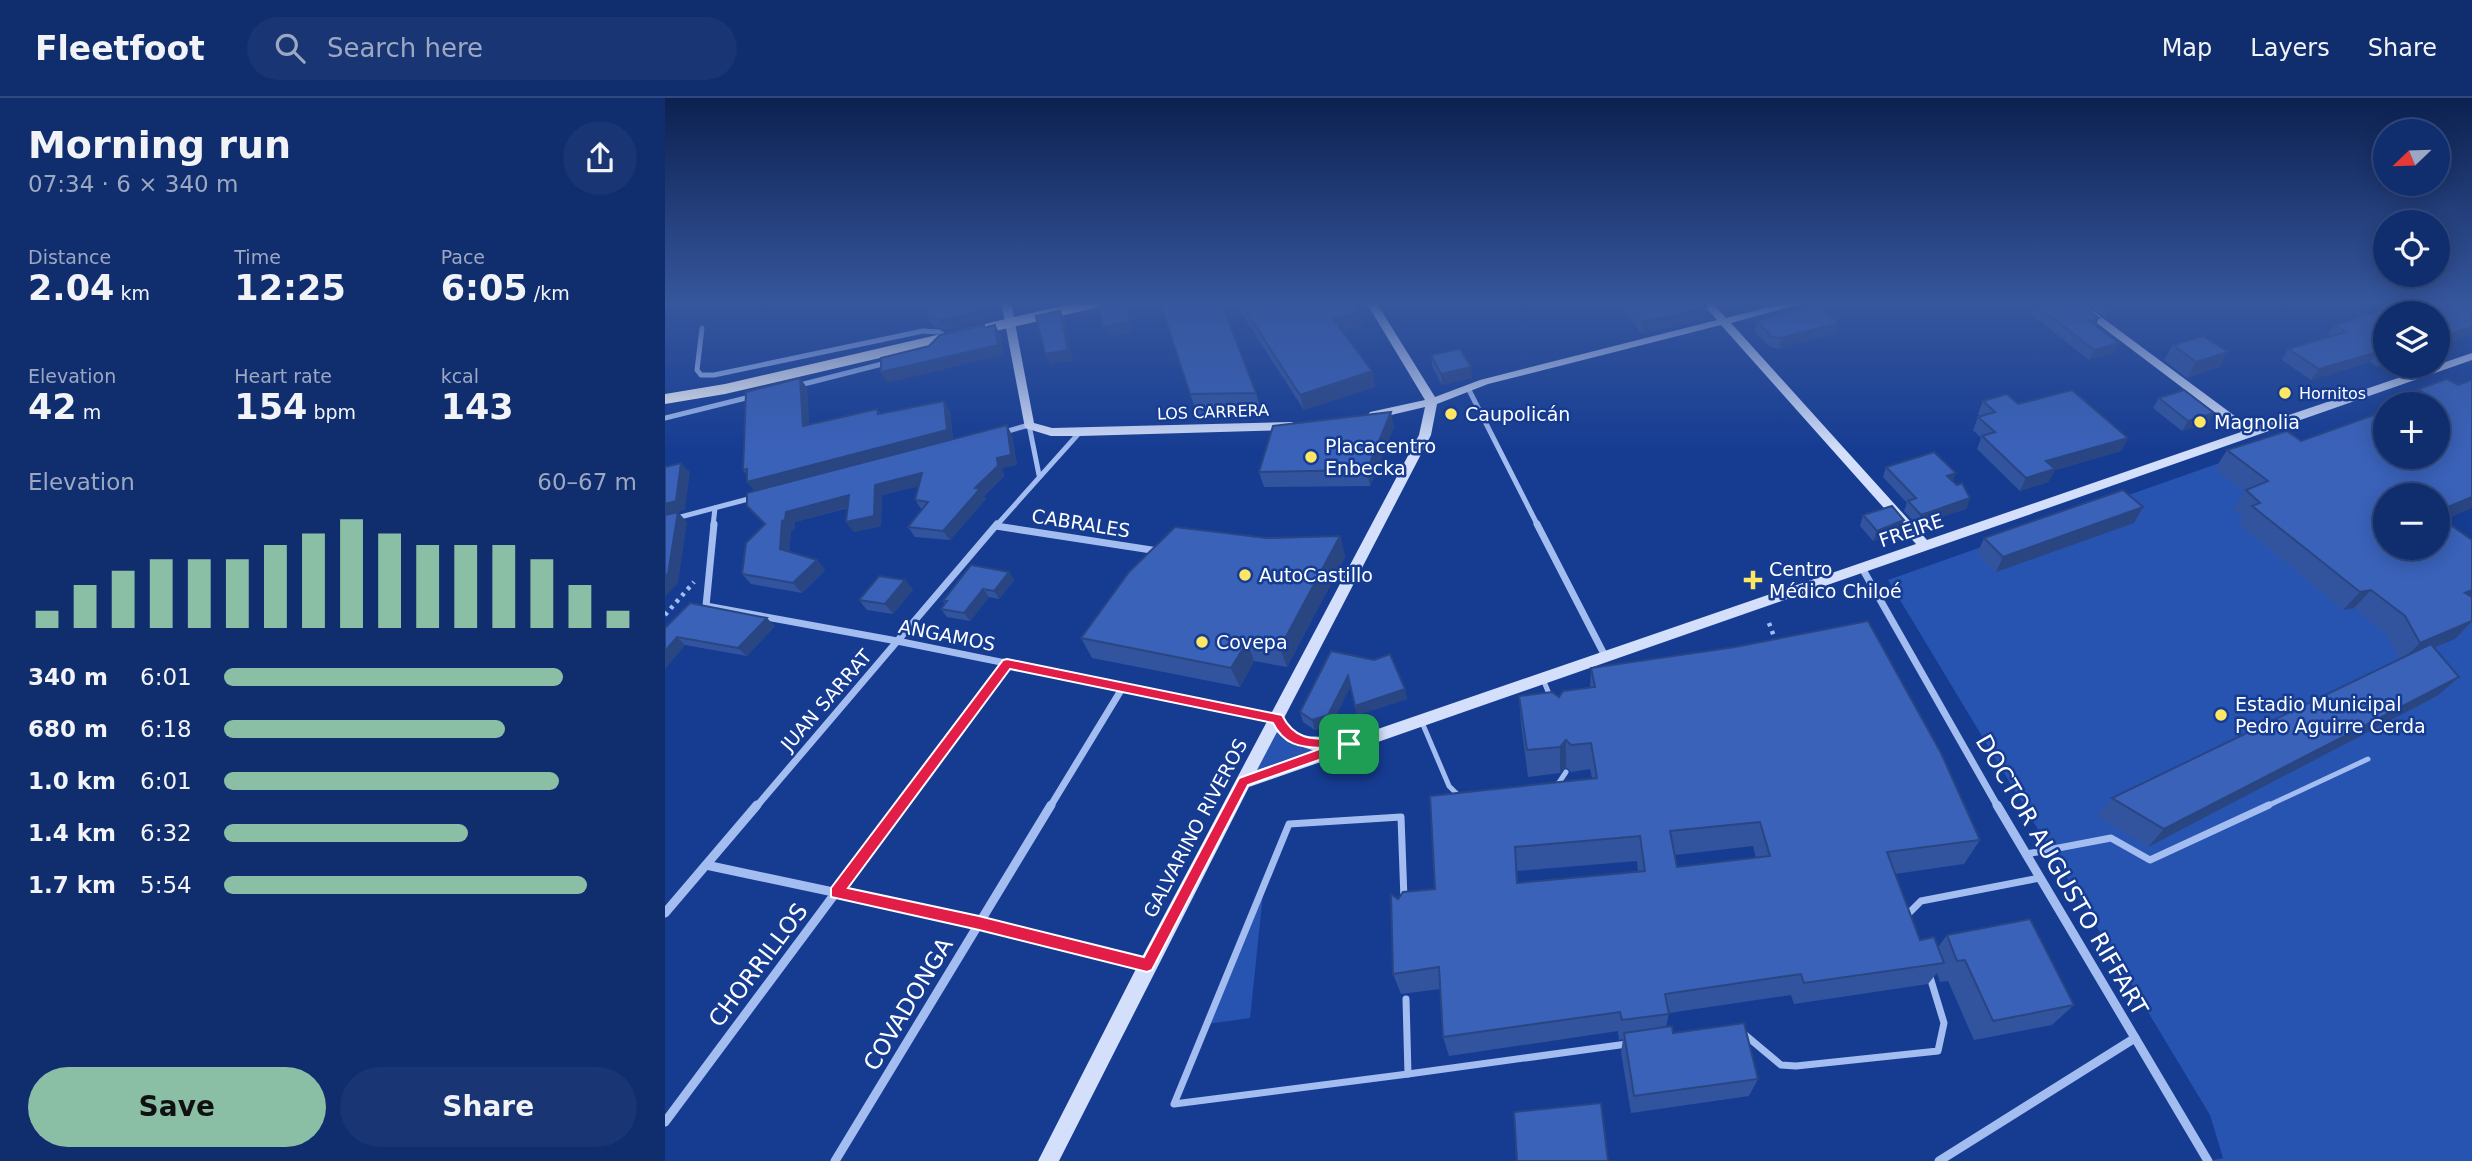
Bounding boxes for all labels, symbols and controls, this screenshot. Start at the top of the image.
search box [247,17,737,80]
text: Fleetfoot [35,29,205,68]
icon: search [271,29,309,67]
text: Search here [327,33,483,63]
text: Map [2162,34,2212,62]
text: Layers [2250,34,2330,62]
text: Share [2368,34,2437,62]
north arrow [2373,119,2450,196]
map controls [2373,119,2450,560]
button: share [563,121,637,195]
text: Morning run [28,123,291,167]
text: 07:34 · 6 × 340 m [28,171,238,197]
button: locate [2373,210,2450,287]
text: Distance [28,246,111,268]
text: Time [234,246,281,268]
text: Pace [441,246,485,268]
text: 2.04 [28,268,114,308]
text: 12:25 [234,268,346,308]
text: 6:05 [441,268,528,308]
text: km [114,282,150,304]
text: /km [528,282,570,304]
button: layers [2373,301,2450,378]
text: Elevation [28,365,116,387]
text: Heart rate [234,365,332,387]
text: kcal [441,365,479,387]
place label: Hornitos [2299,384,2366,403]
marker: Hornitos [2277,385,2293,401]
text: 42 [28,387,77,427]
text: 154 [234,387,307,427]
text: 143 [441,387,514,427]
button: + [2373,392,2450,469]
text: m [77,401,101,423]
text: bpm [307,401,356,423]
street label: LOS CARRERA [1157,401,1269,423]
place label: Caupolicán [1465,403,1570,425]
marker: Caupolicán [1443,406,1459,422]
place label: Magnolia [2214,411,2300,433]
marker: Magnolia [2192,414,2208,430]
place label: Placacentro Enbecka [1325,435,1436,479]
marker: Placacentro Enbecka [1303,449,1319,465]
text: Elevation [28,469,135,495]
text: 60–67 m [537,469,637,495]
button: − [2373,483,2450,560]
street label: CABRALES [1030,504,1132,542]
street label: FREIRE [1876,509,1946,551]
place label: Centro Médico Chiloé [1769,558,1902,602]
place label: AutoCastillo [1259,564,1373,586]
marker: AutoCastillo [1237,567,1253,583]
marker: Centro Médico Chiloé [1743,570,1763,590]
street label: ANGAMOS [897,615,997,655]
place label: Covepa [1216,631,1288,653]
marker: Covepa [1194,634,1210,650]
street label: JUAN SARRAT [775,645,876,756]
text: 340 m [28,664,108,690]
text: 6:01 [140,664,192,690]
place label: Estadio Municipal Pedro Aguirre Cerda [2235,693,2426,737]
marker: Estadio Municipal Pedro Aguirre Cerda [2213,707,2229,723]
pin [1319,714,1379,774]
text: 680 m [28,716,108,742]
text: 6:18 [140,716,192,742]
icon: arrive [1330,725,1368,763]
street label: DOCTOR AUGUSTO RIFFART [1971,730,2154,1021]
street label: GALVARINO RIVEROS [1139,735,1251,921]
text: 1.0 km [28,768,116,794]
text: 6:01 [140,768,192,794]
text: 1.4 km [28,820,116,846]
text: 6:32 [140,820,192,846]
text: 1.7 km [28,872,116,898]
text: 5:54 [140,872,192,898]
street label: CHORRILLOS [703,898,813,1032]
street label: COVADONGA [858,933,958,1075]
button: Save [28,1067,326,1147]
button: Share [340,1067,637,1147]

